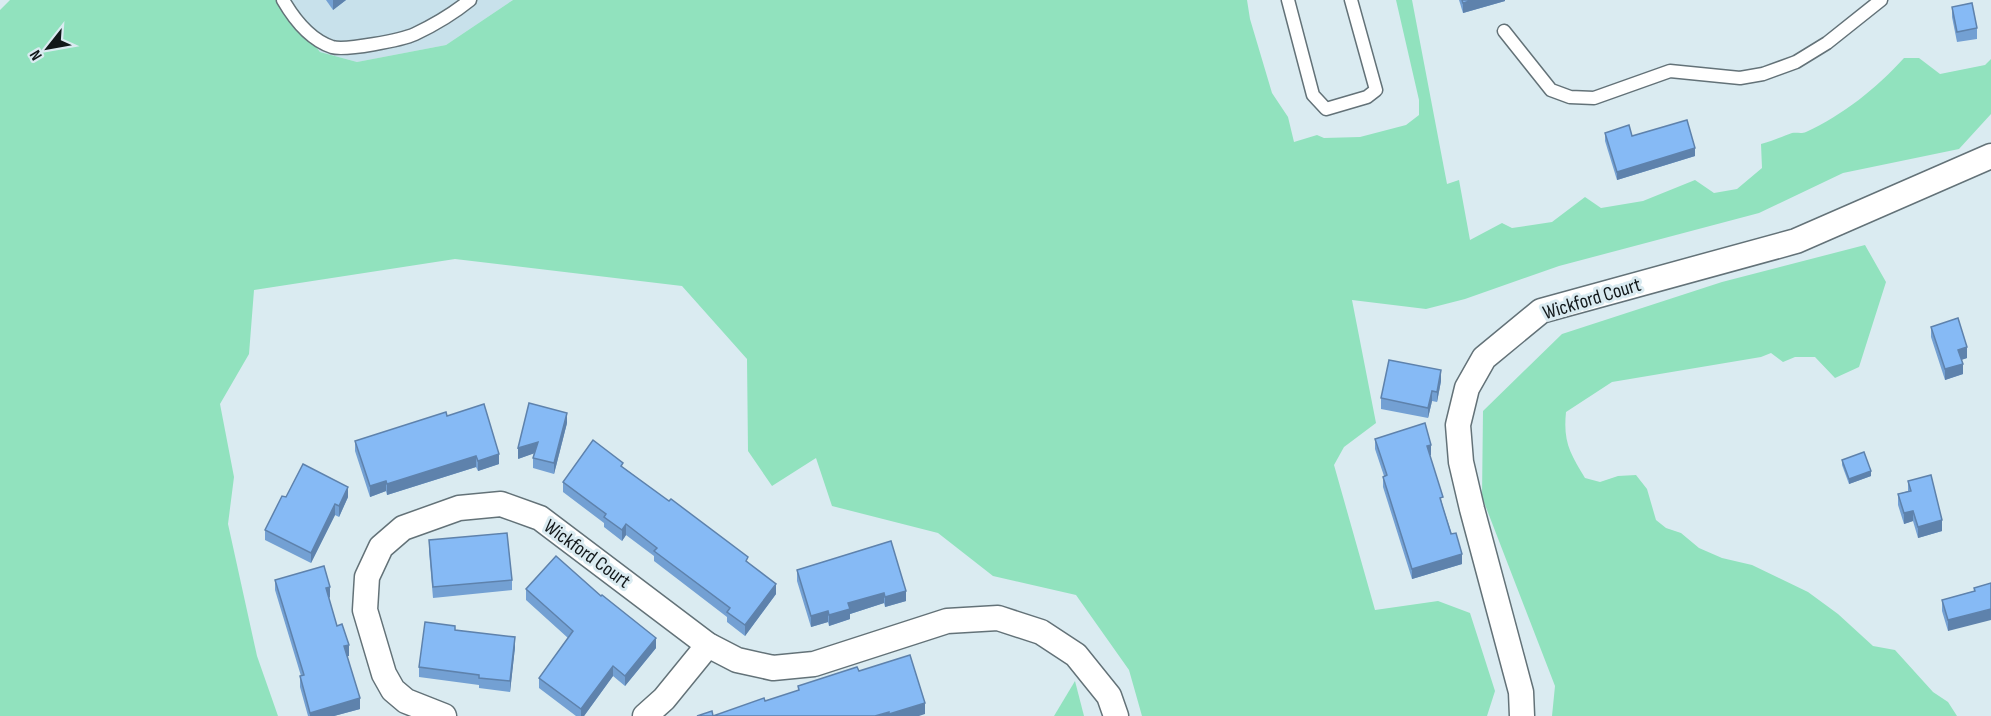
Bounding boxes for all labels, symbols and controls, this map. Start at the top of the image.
north arrow [18,18,78,78]
text: N [26,46,47,64]
street label: Wickford Court [1540,273,1644,325]
street label: Wickford Court [539,515,635,593]

